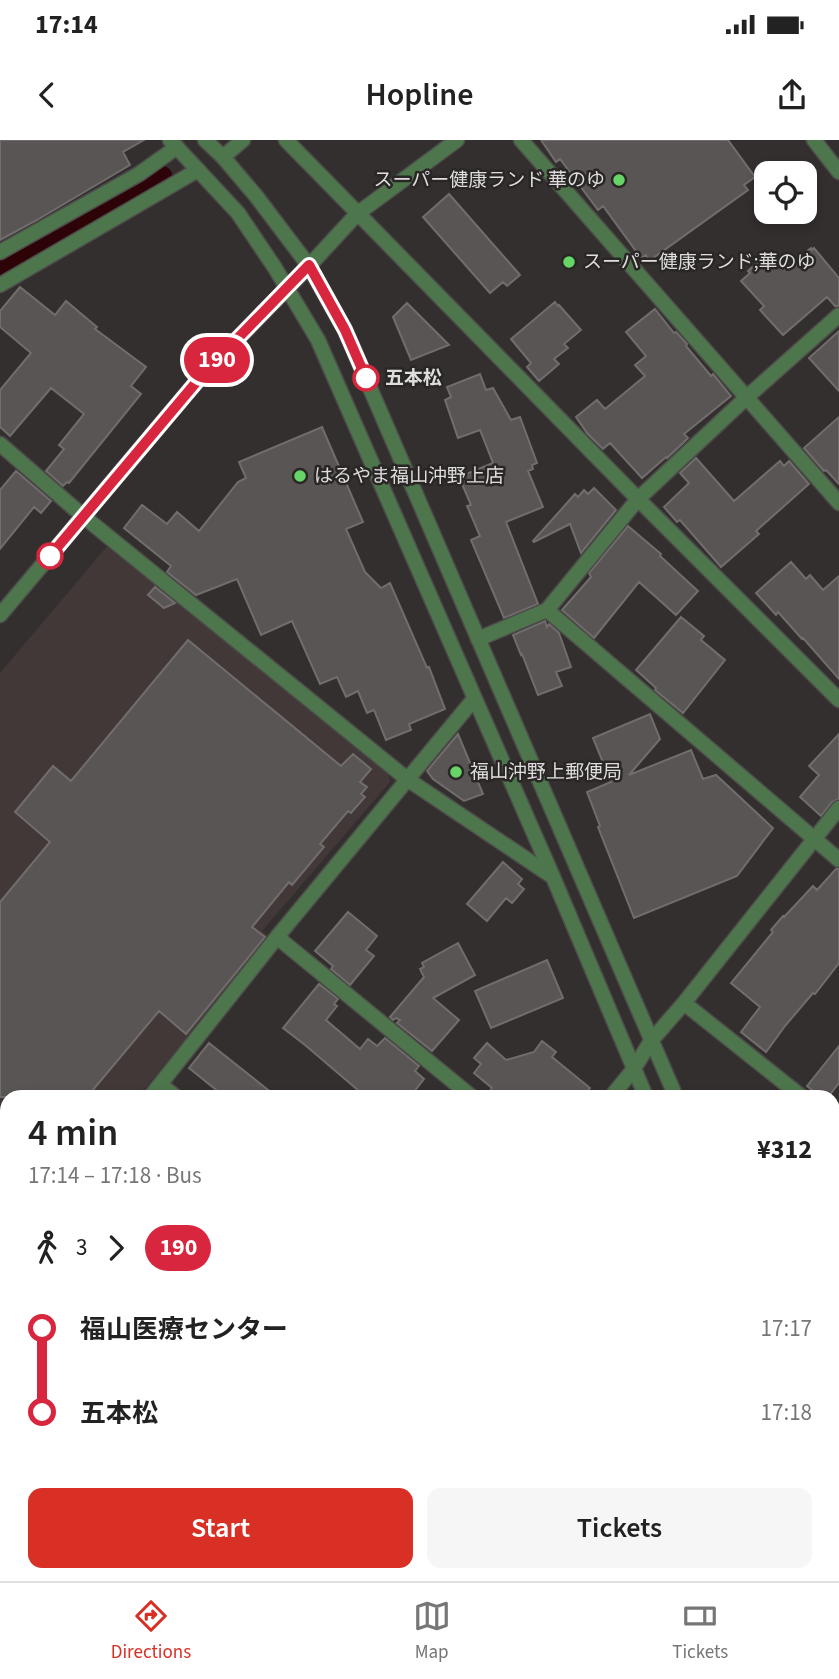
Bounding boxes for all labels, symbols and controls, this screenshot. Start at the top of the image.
text: 17:14 [35,6,98,43]
text: Hopline [365,72,474,118]
icon: back [28,76,66,114]
icon: share [773,76,811,114]
map controls [754,161,817,224]
button: locate [754,161,817,224]
place label: スーパー健康ランド 華のゆ [373,167,605,194]
marker: スーパー健康ランド 華のゆ [611,172,627,188]
place label: スーパー健康ランド;華のゆ [583,249,816,276]
marker: スーパー健康ランド;華のゆ [561,254,577,270]
line badge: 190 [177,337,257,383]
text: 190 [198,342,236,377]
marker: 五本松 [353,365,379,391]
place label: 五本松 [385,365,442,392]
place label: はるやま福山沖野上店 [314,463,504,490]
marker: はるやま福山沖野上店 [292,468,308,484]
unlabelled marker [37,543,63,569]
place label: 福山沖野上郵便局 [470,759,622,786]
marker: 福山沖野上郵便局 [448,764,464,780]
text: 4 min [28,1106,118,1160]
text: ¥312 [757,1131,812,1168]
text: 17:14 – 17:18 · Bus [28,1159,202,1192]
icon: walk [28,1229,66,1267]
icon: forward [97,1229,135,1267]
text: 190 [159,1230,197,1265]
text: 3 [76,1231,87,1264]
text: 福山医療センター [80,1311,288,1348]
text: 17:17 [761,1312,812,1345]
text: 五本松 [80,1395,158,1432]
text: 17:18 [761,1396,812,1429]
button: Start [28,1488,413,1568]
button: Tickets [427,1488,812,1568]
tab: Directions [111,1597,191,1666]
tab: Map [413,1597,451,1666]
tab: Tickets [672,1597,728,1666]

